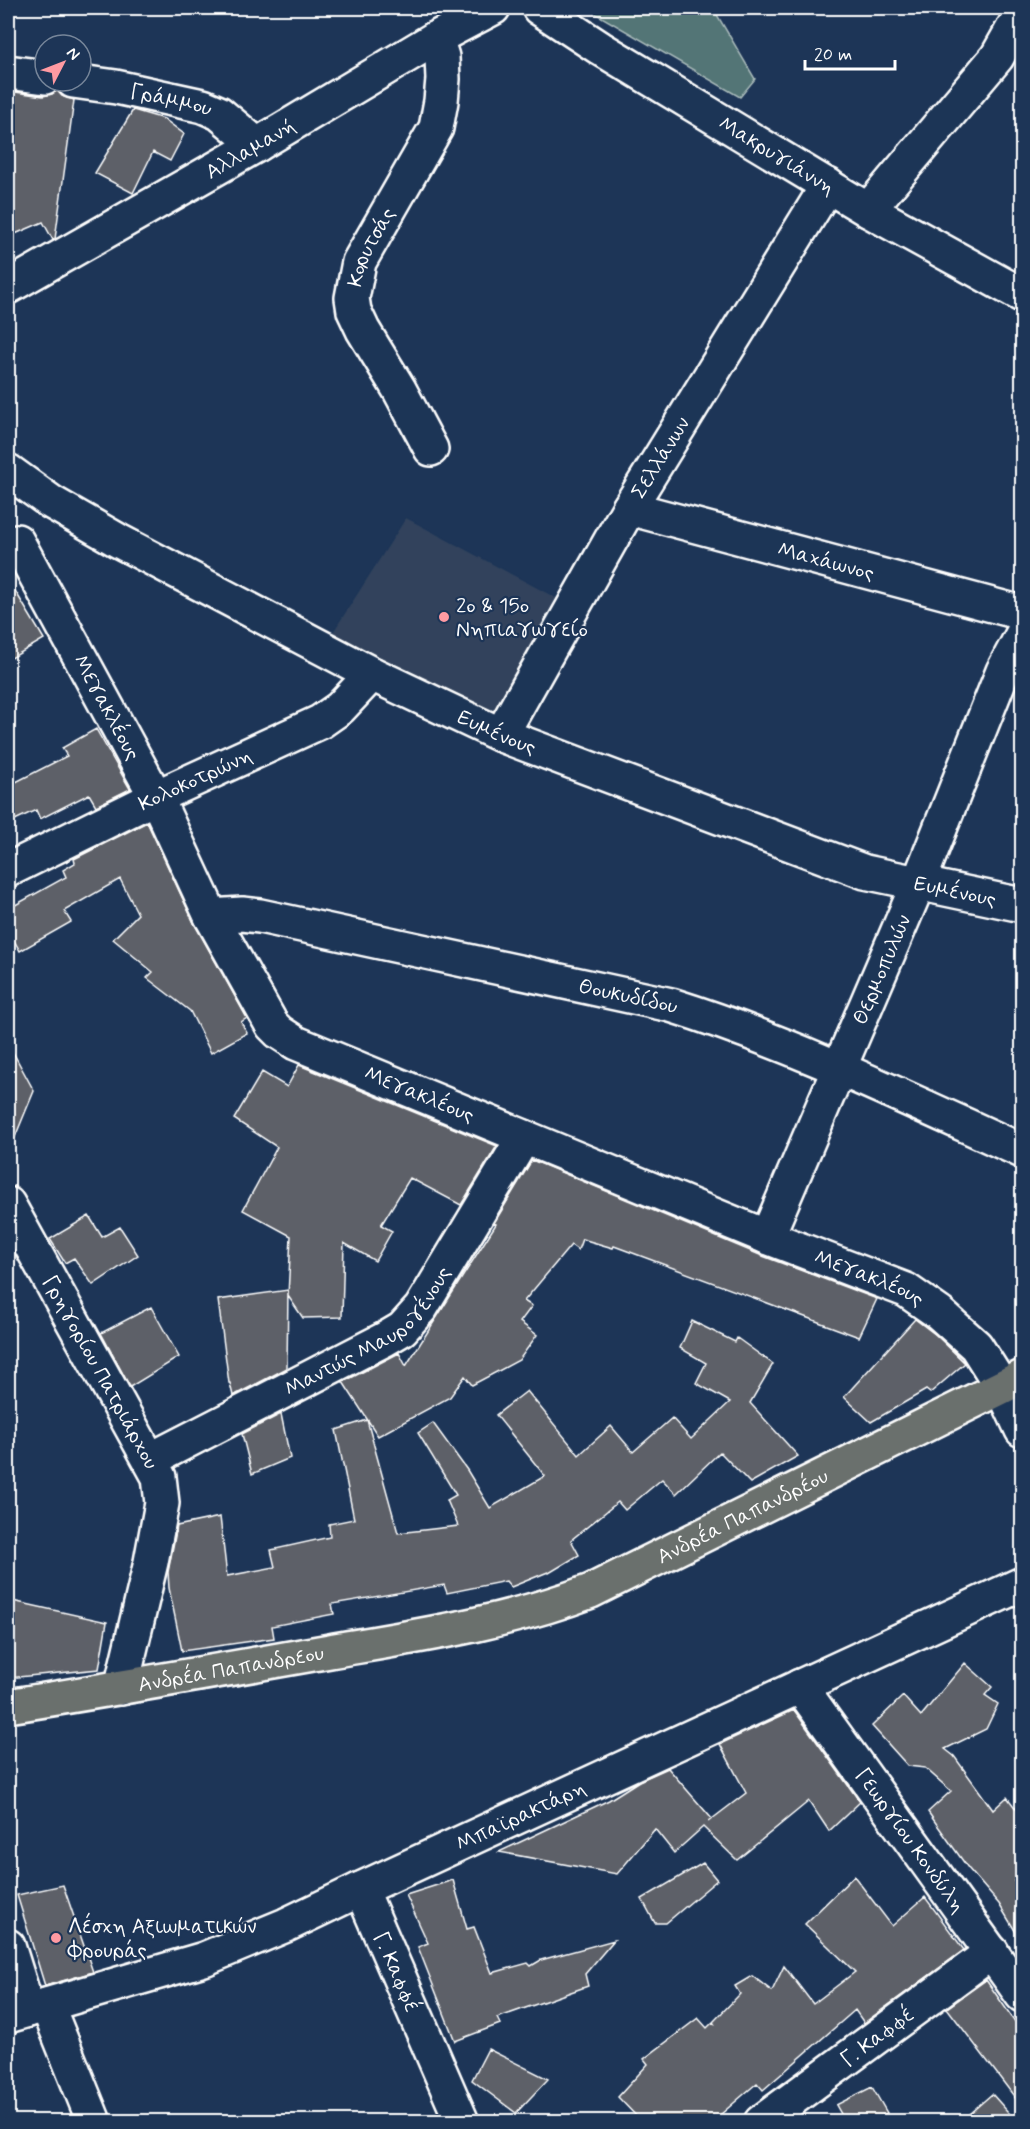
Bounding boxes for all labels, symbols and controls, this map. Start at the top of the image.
north arrow [33,33,93,93]
scale bar [805,33,895,71]
text: N [62,43,84,65]
text: 20 m [814,43,852,67]
street label: Γράμμου [127,77,217,123]
street label: Μακρυγιάννη [713,110,840,202]
street label: Αλλαμανή [201,112,301,187]
street label: Κορυτσάς [341,203,402,289]
street label: Σελλάνων [625,412,697,504]
street label: Μαχάωνος [774,535,877,588]
place label: 2ο & 15ο Νηπιαγωγείο [456,592,588,644]
marker: 2ο & 15ο Νηπιαγωγείο [437,610,451,624]
street label: Μεγακλέους [66,650,146,765]
street label: Ευμένους [453,703,540,762]
street label: Κολοκοτρώνη [134,742,257,819]
street label: Ευμένους [911,870,999,914]
street label: Θερμοπυλών [846,910,918,1029]
street label: Θουκυδίδου [576,972,681,1021]
street label: Μεγακλέους [360,1060,478,1130]
street label: Μεγακλέους [810,1243,930,1314]
street label: Μαντώς Μαυρογένους [280,1261,458,1403]
street label: Γρηγορίου Πατριάρχου [35,1271,165,1474]
street label: Ανδρέα Παπανδρέου [652,1462,833,1571]
street label: Ανδρέα Παπανδρεου [136,1639,326,1699]
street label: Γεωργίου Κονδύλη [848,1763,972,1919]
street label: Μπαϊρακτάρη [452,1774,591,1858]
place label: Λέσχη Αξιωματικών Φρουράς [67,1912,256,1965]
street label: Γ. Καφφέ [366,1928,426,2016]
marker: Λέσχη Αξιωματικών Φρουράς [49,1931,63,1945]
street label: Γ. Καφφέ [835,2000,920,2074]

